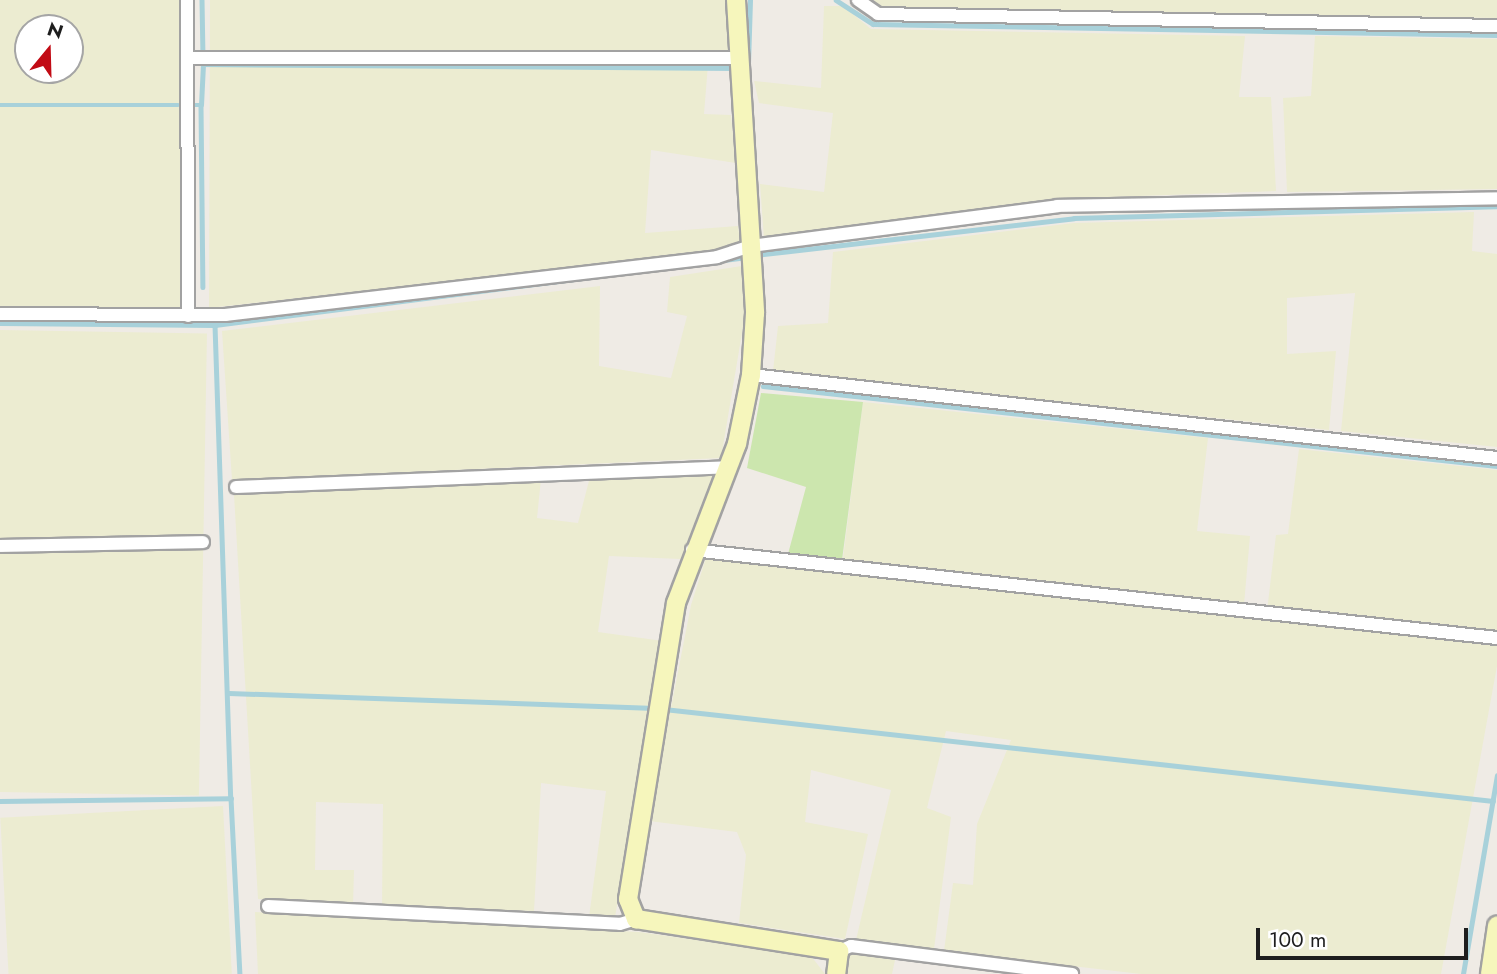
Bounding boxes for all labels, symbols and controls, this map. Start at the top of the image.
north arrow [14,14,84,84]
text: N [44,15,67,46]
scale bar [1259,914,1471,958]
text: 100 m [1269,925,1326,955]

